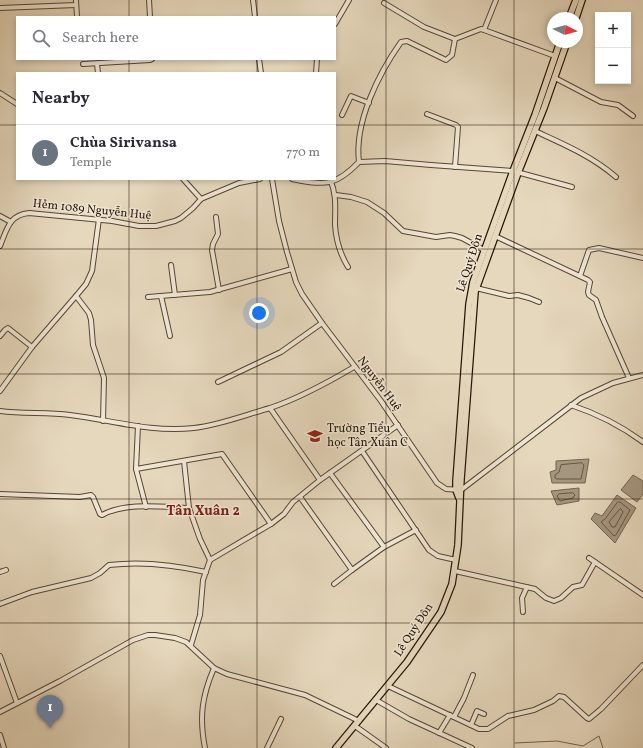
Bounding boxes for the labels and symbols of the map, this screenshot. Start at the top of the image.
north arrow [547,12,583,48]
street label: Hẻm 1089 Nguyễn Huệ [32,196,152,224]
street label: Lê Quý Đôn [453,232,487,294]
your location [249,303,269,323]
street label: Nguyễn Huệ [353,353,405,415]
place label: Trường Tiểu học Tân Xuân C [327,421,408,451]
school or university icon: Trường Tiểu học Tân Xuân C [306,427,324,445]
district label: Tân Xuân 2 [166,502,240,521]
street label: Lê Quý Đôn [391,600,437,660]
pin: 1 [37,695,63,728]

